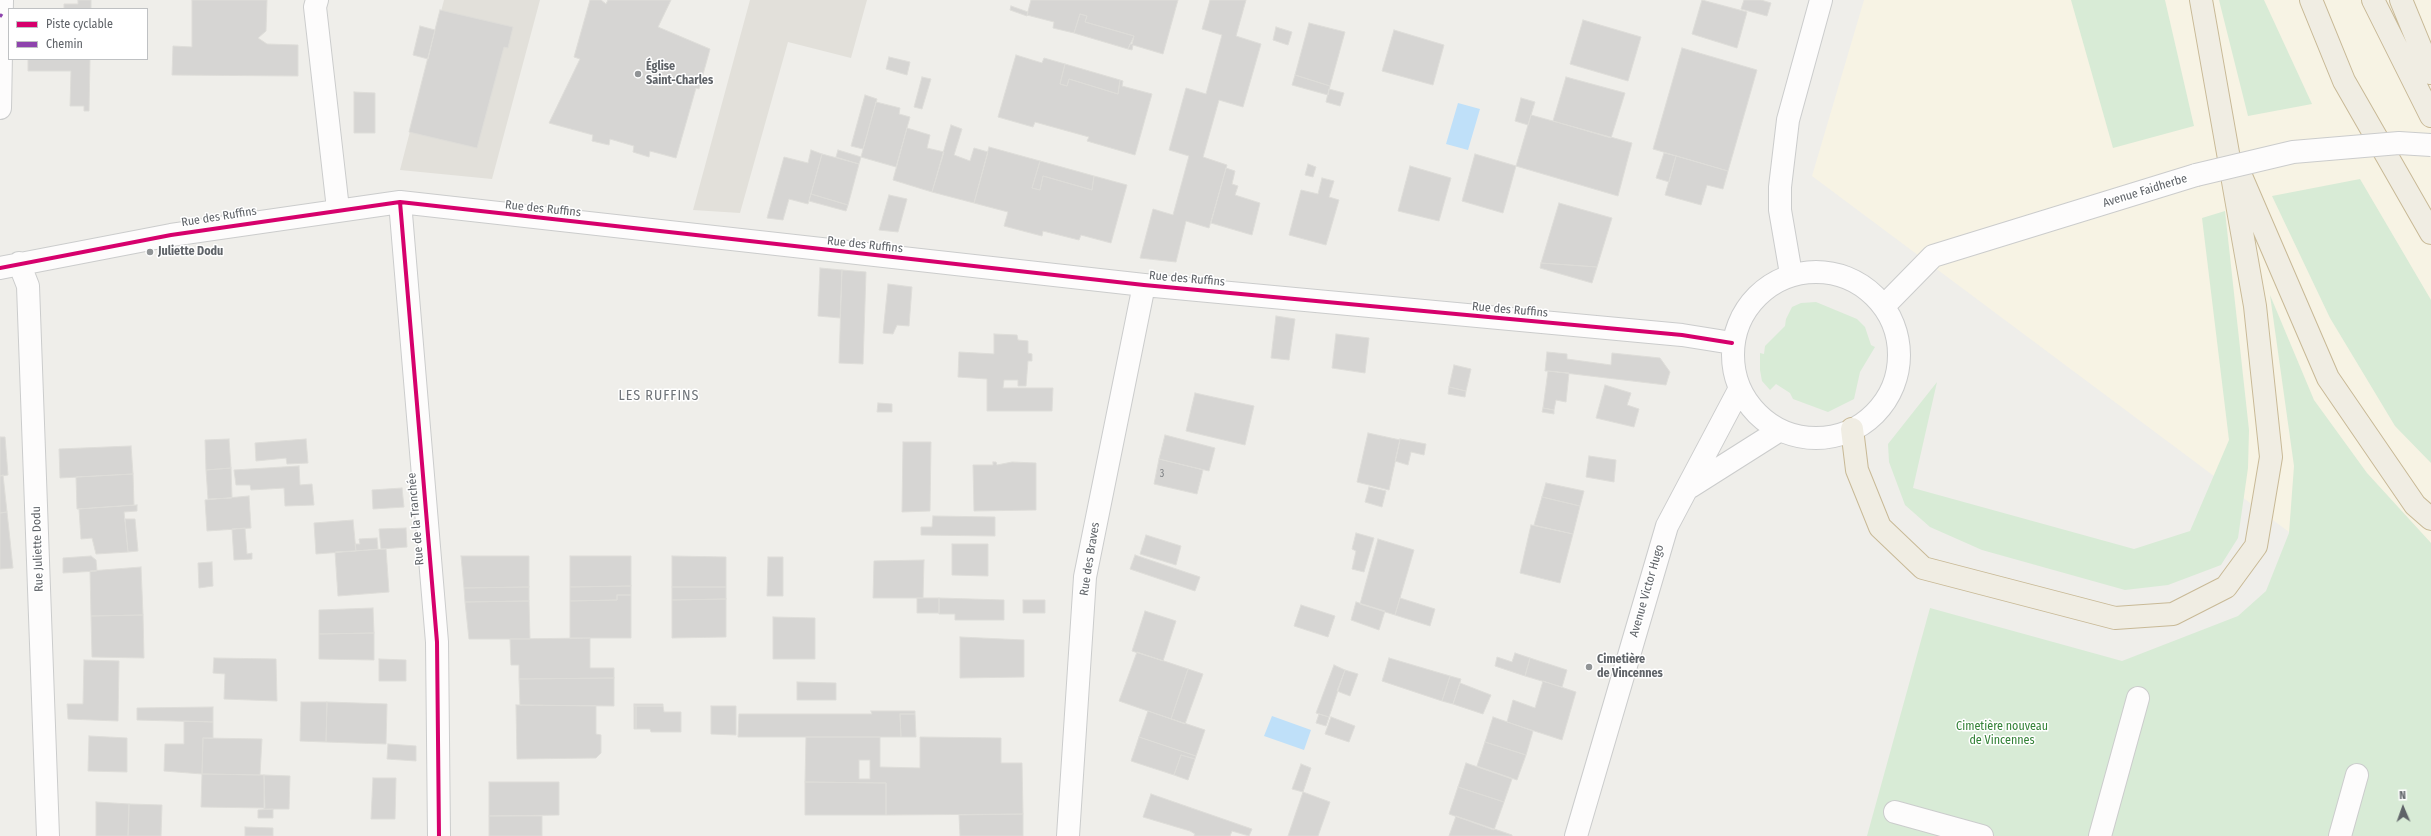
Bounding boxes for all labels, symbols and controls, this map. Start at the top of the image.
legend [8,8,148,60]
text: Piste cyclable [46,17,113,31]
text: Chemin [46,37,83,51]
place label: Église Saint-Charles [646,60,713,88]
marker: Église Saint-Charles [633,69,643,79]
street label: Avenue Faidherbe [2101,171,2189,211]
street label: Rue des Ruffins [504,198,582,220]
street label: Rue des Ruffins [180,204,258,230]
street label: Rue des Ruffins [826,234,904,256]
place label: Juliette Dodu [158,245,223,259]
marker: Juliette Dodu [145,247,155,257]
street label: Rue des Ruffins [1148,269,1226,289]
street label: Rue des Ruffins [1471,300,1549,320]
district label: LES RUFFINS [619,388,699,404]
house number: 3 [1160,468,1164,480]
street label: Rue de la Tranchée [405,472,427,566]
street label: Rue Juliette Dodu [29,506,47,592]
street label: Rue des Braves [1077,521,1103,597]
street label: Avenue Victor Hugo [1627,543,1667,639]
place label: Cimetière de Vincennes [1597,653,1663,681]
marker: Cimetière de Vincennes [1584,662,1594,672]
park label: Cimetière nouveau de Vincennes [1956,720,2048,748]
north arrow [2383,788,2423,828]
text: N [2399,789,2406,802]

